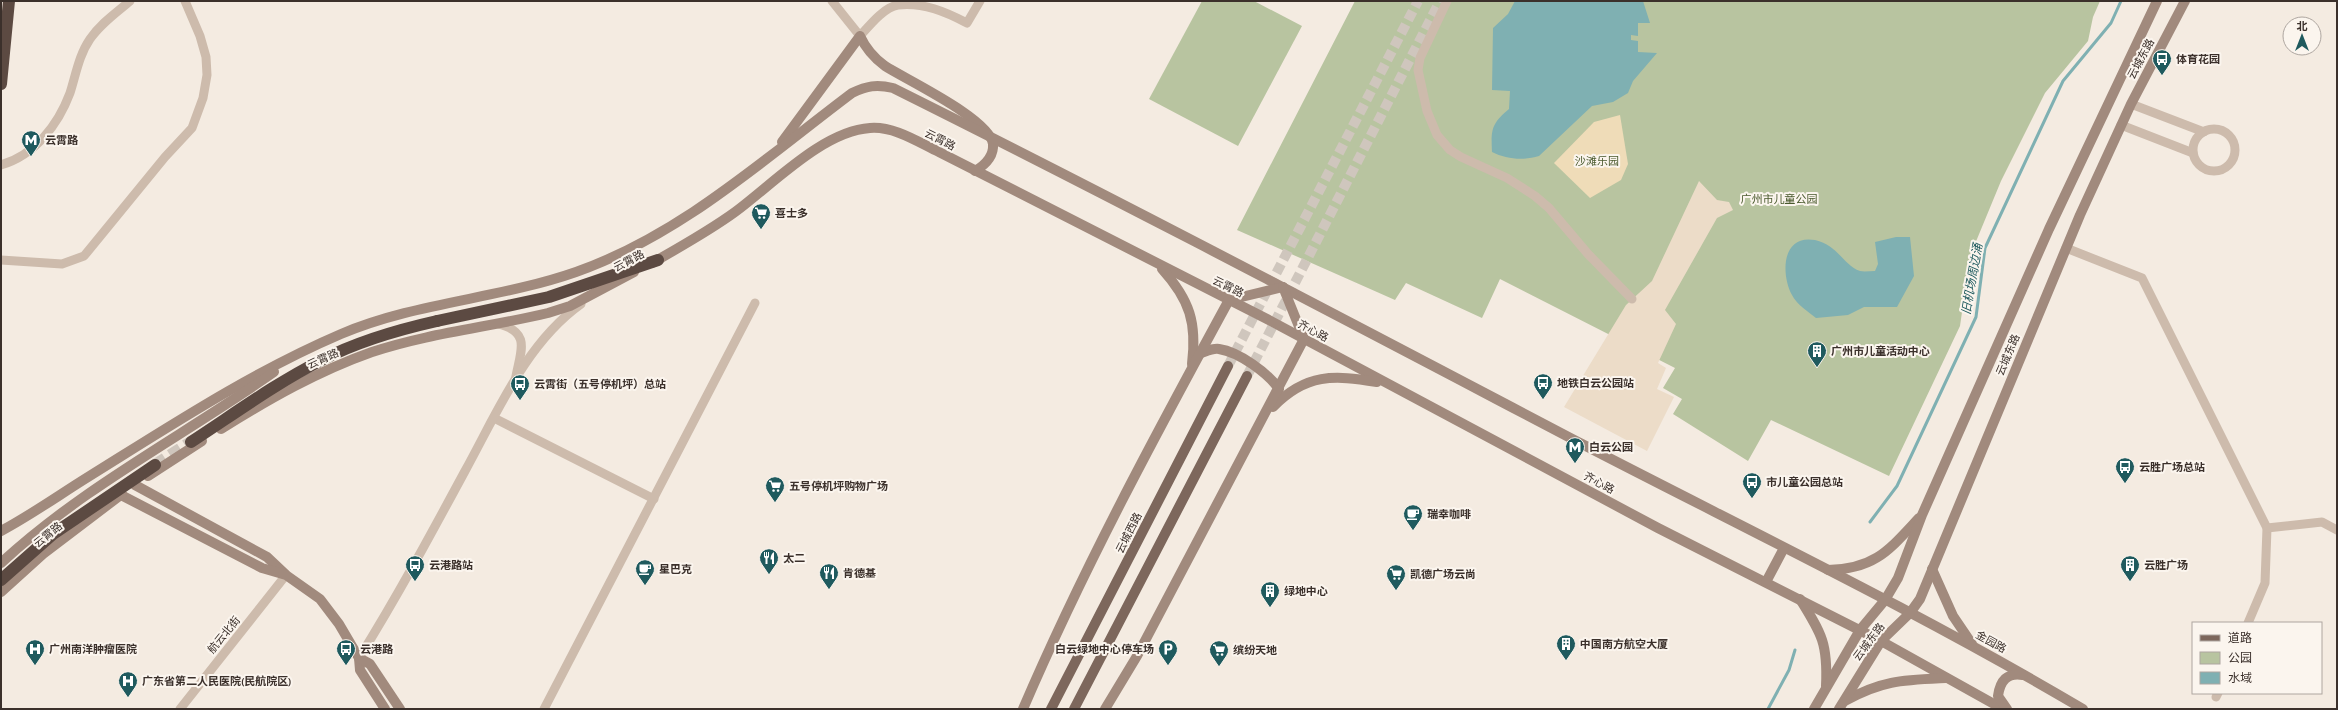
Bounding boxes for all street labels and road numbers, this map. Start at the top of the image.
street label: 云城东路 [2125,37,2156,81]
street label: 云霄路 [923,127,958,152]
street label: 云霄路 [611,248,646,274]
street label: 云霄路 [1211,274,1246,299]
street label: 齐心路 [1296,318,1331,344]
street label: 云城东路 [1993,332,2022,377]
street label: 云霄路 [305,346,340,371]
street label: 齐心路 [1582,470,1617,496]
street label: 云城西路 [1113,510,1144,555]
street label: 云霄路 [31,520,64,550]
street label: 航云北街 [205,614,242,656]
street label: 云城东路 [1851,621,1887,663]
street label: 金园路 [1974,628,2009,655]

